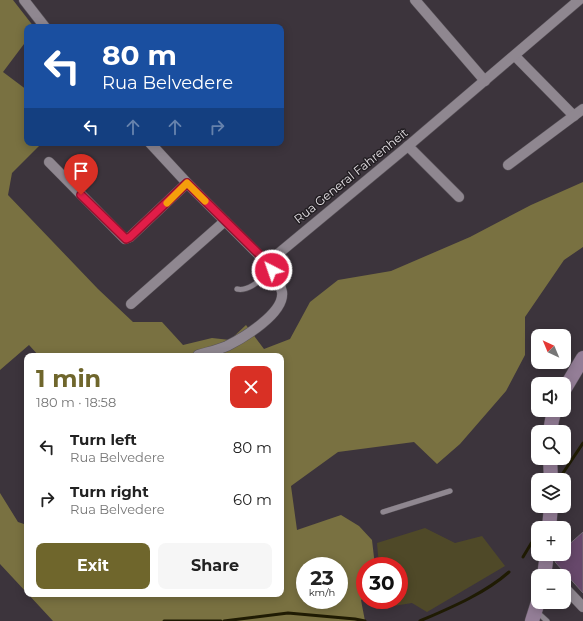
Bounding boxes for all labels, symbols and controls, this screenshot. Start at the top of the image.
text: 80 m [102,38,177,72]
icon: left [36,40,88,92]
text: Rua Belvedere [102,72,233,94]
icon: left [80,116,102,138]
icon: ahead [122,116,144,138]
icon: ahead [164,116,186,138]
icon: right [206,116,228,138]
street label: Rua General Fahrenheit [291,125,411,226]
pin [64,154,98,195]
icon: arrive [70,160,92,182]
position arrow [251,249,293,291]
north arrow [531,329,571,369]
map controls [531,329,571,609]
text: 1 min [36,364,101,393]
button: close [230,366,272,408]
button: sound [531,377,571,417]
text: 180 m · 18:58 [36,394,116,410]
button: search [531,425,571,465]
text: Turn left [70,430,137,449]
icon: left [36,436,58,458]
text: 80 m [233,438,272,457]
text: Rua Belvedere [70,449,165,465]
button: layers [531,473,571,513]
text: Turn right [70,482,149,501]
icon: right [36,488,58,510]
text: 60 m [233,490,272,509]
text: Rua Belvedere [70,501,165,517]
button: + [531,521,571,561]
button: Exit [36,543,150,589]
button: Share [158,543,272,589]
speed limit sign: 30 [356,557,408,609]
text: 23 [310,566,334,590]
button: − [531,569,571,609]
text: km/h [309,586,335,599]

